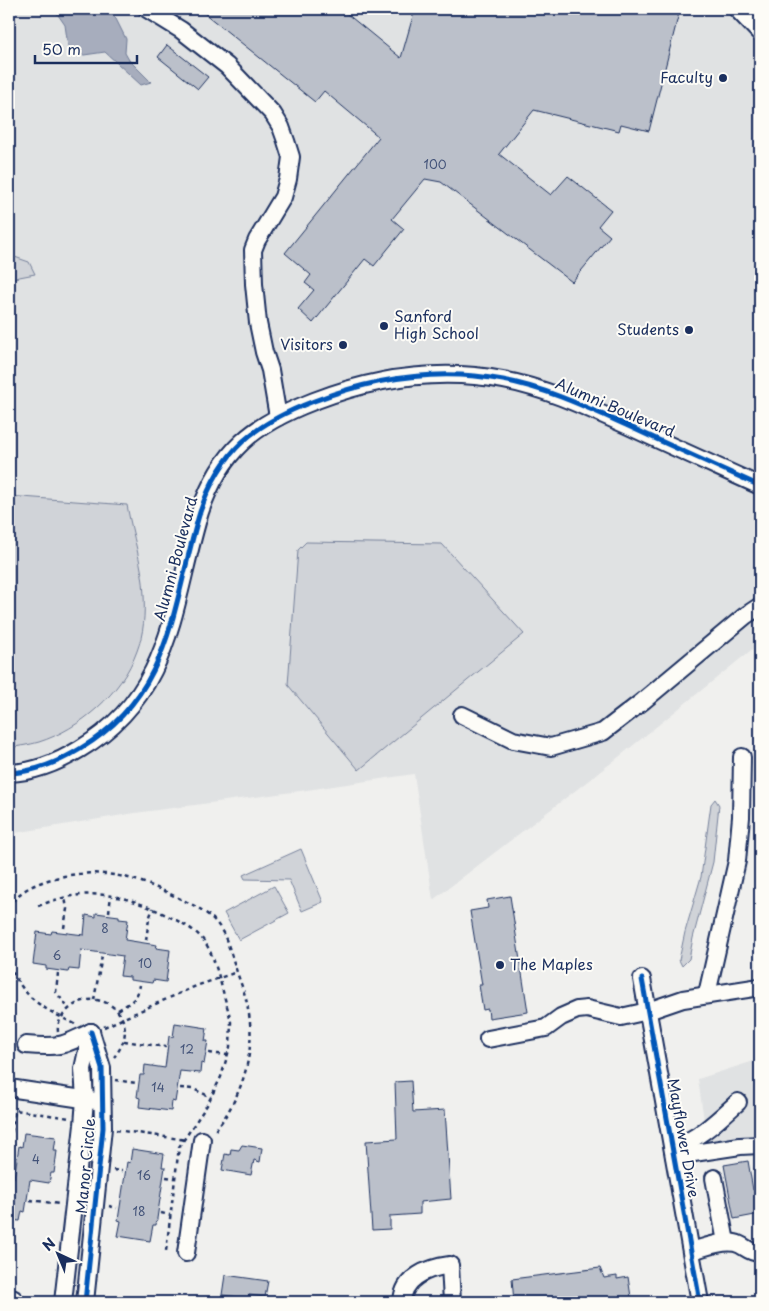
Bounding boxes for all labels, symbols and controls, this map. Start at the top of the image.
scale bar [35,32,138,64]
text: 50 m [42,37,81,60]
place label: Faculty [660,65,713,88]
marker: Faculty [717,72,729,84]
house number: 100 [424,155,447,173]
place label: Sanford High School [394,304,479,344]
place label: Students [617,317,679,340]
marker: Sanford High School [378,320,390,332]
marker: Students [683,324,695,336]
place label: Visitors [280,332,333,355]
marker: Visitors [337,339,349,351]
street label: Alumni Boulevard [552,371,679,442]
street label: Alumni Boulevard [147,494,202,623]
house number: 8 [101,919,109,937]
house number: 6 [53,946,61,964]
place label: The Maples [510,952,593,975]
house number: 10 [138,954,152,972]
marker: The Maples [494,959,506,971]
house number: 12 [180,1040,194,1058]
street label: Mayflower Drive [663,1076,706,1199]
house number: 14 [151,1078,165,1096]
street label: Manor Circle [69,1117,100,1215]
house number: 4 [32,1150,40,1168]
house number: 16 [137,1166,151,1184]
house number: 18 [133,1202,145,1220]
north arrow [32,1228,82,1278]
text: N [37,1233,60,1256]

